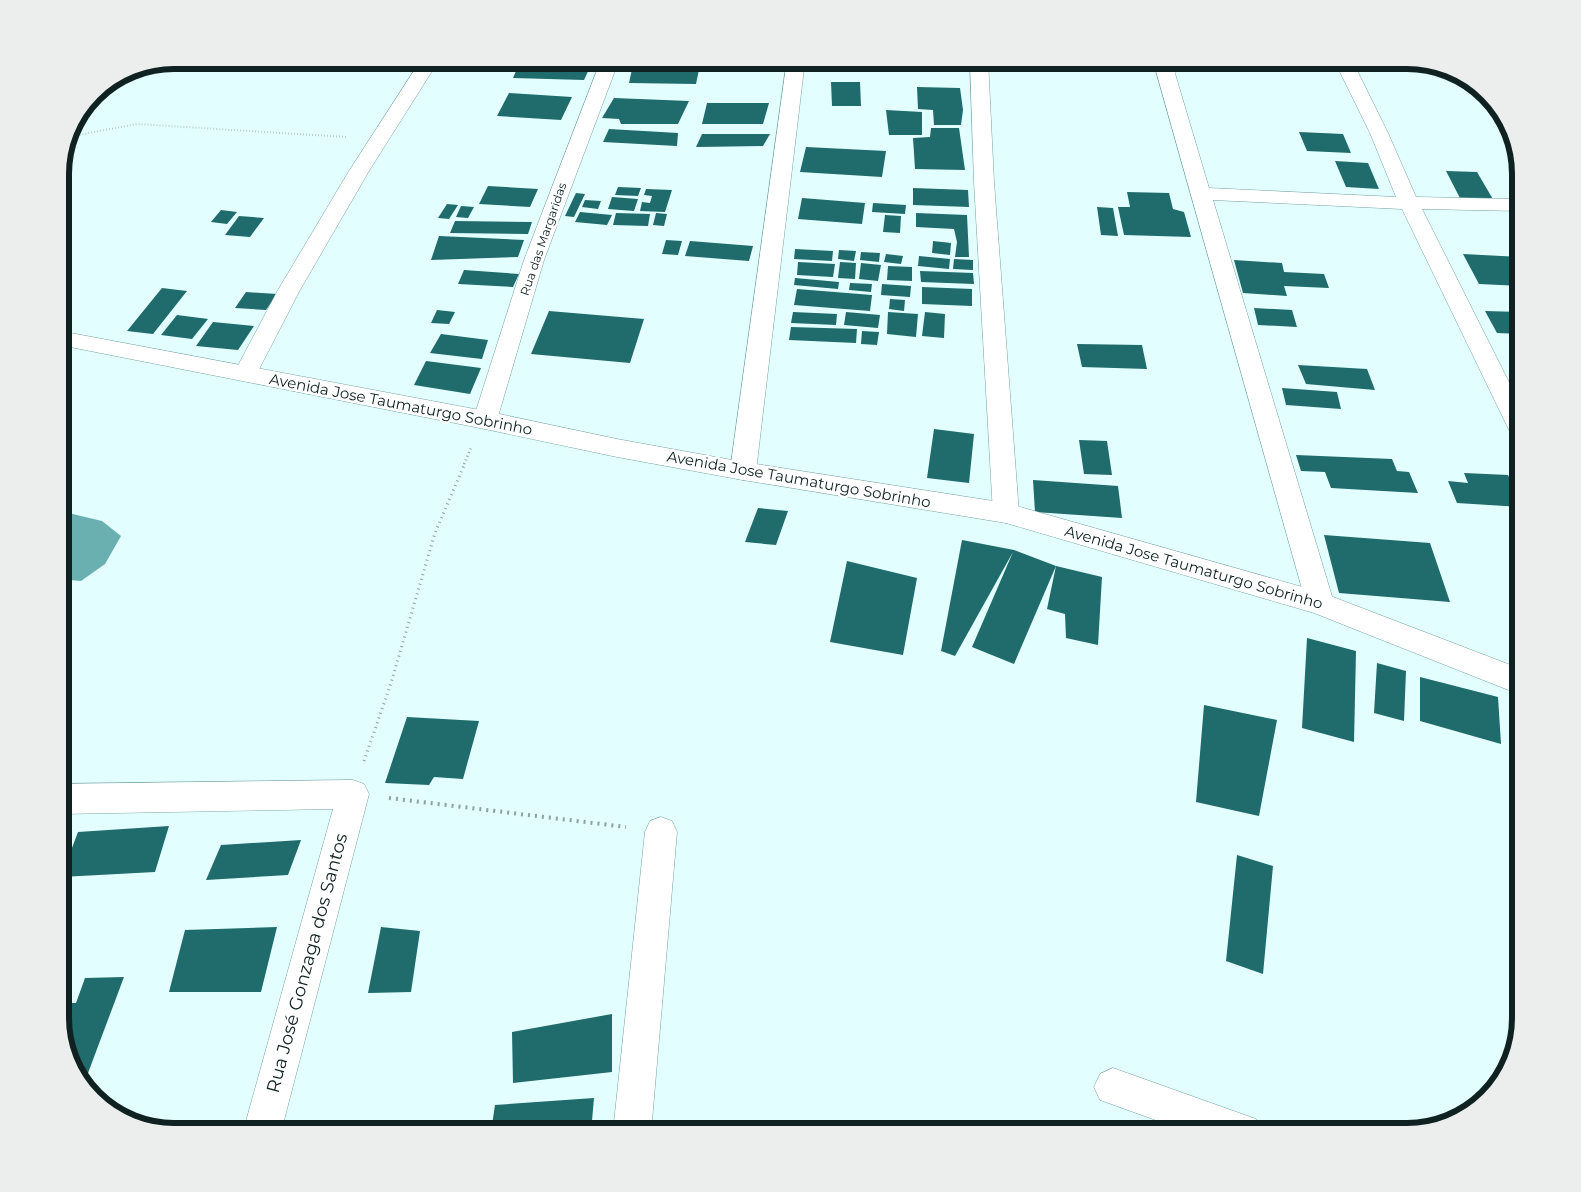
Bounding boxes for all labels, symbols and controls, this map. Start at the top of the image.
street label: Rua das Margaridas [517,180,569,298]
street label: Avenida Jose Taumaturgo Sobrinho [268,369,534,439]
street label: Avenida Jose Taumaturgo Sobrinho [666,446,932,512]
street label: Avenida Jose Taumaturgo Sobrinho [1063,521,1325,613]
street label: Rua José Gonzaga dos Santos [262,831,352,1095]

